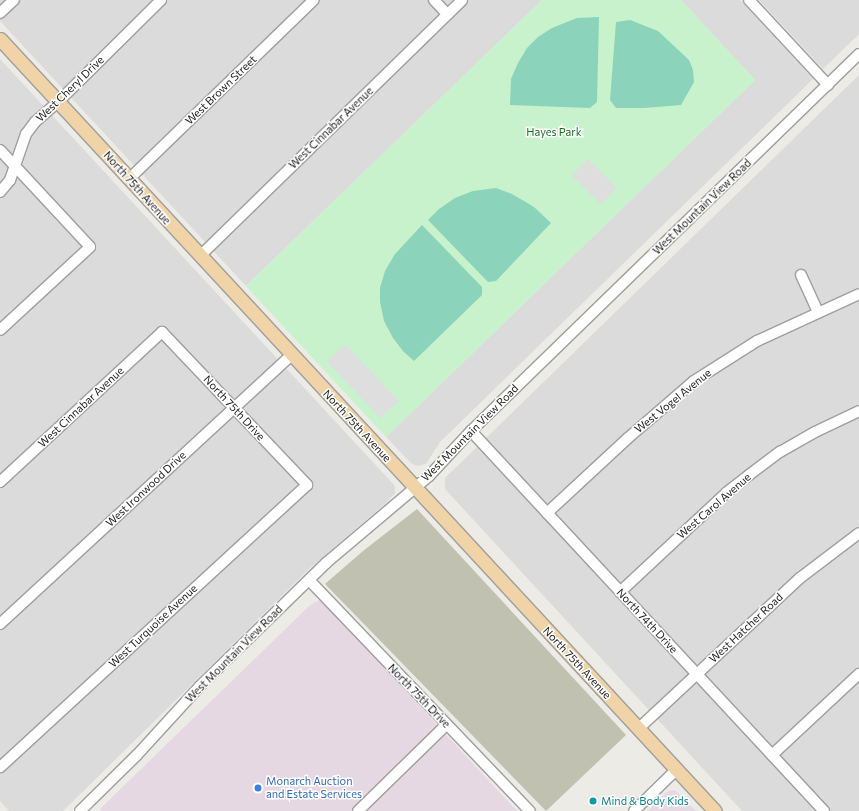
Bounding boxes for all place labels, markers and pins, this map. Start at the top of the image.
place label: Monarch Auction and Estate Services [266,775,362,801]
marker: Monarch Auction and Estate Services [253,783,263,793]
place label: Mind & Body Kids [601,794,689,808]
marker: Mind & Body Kids [588,796,598,806]

